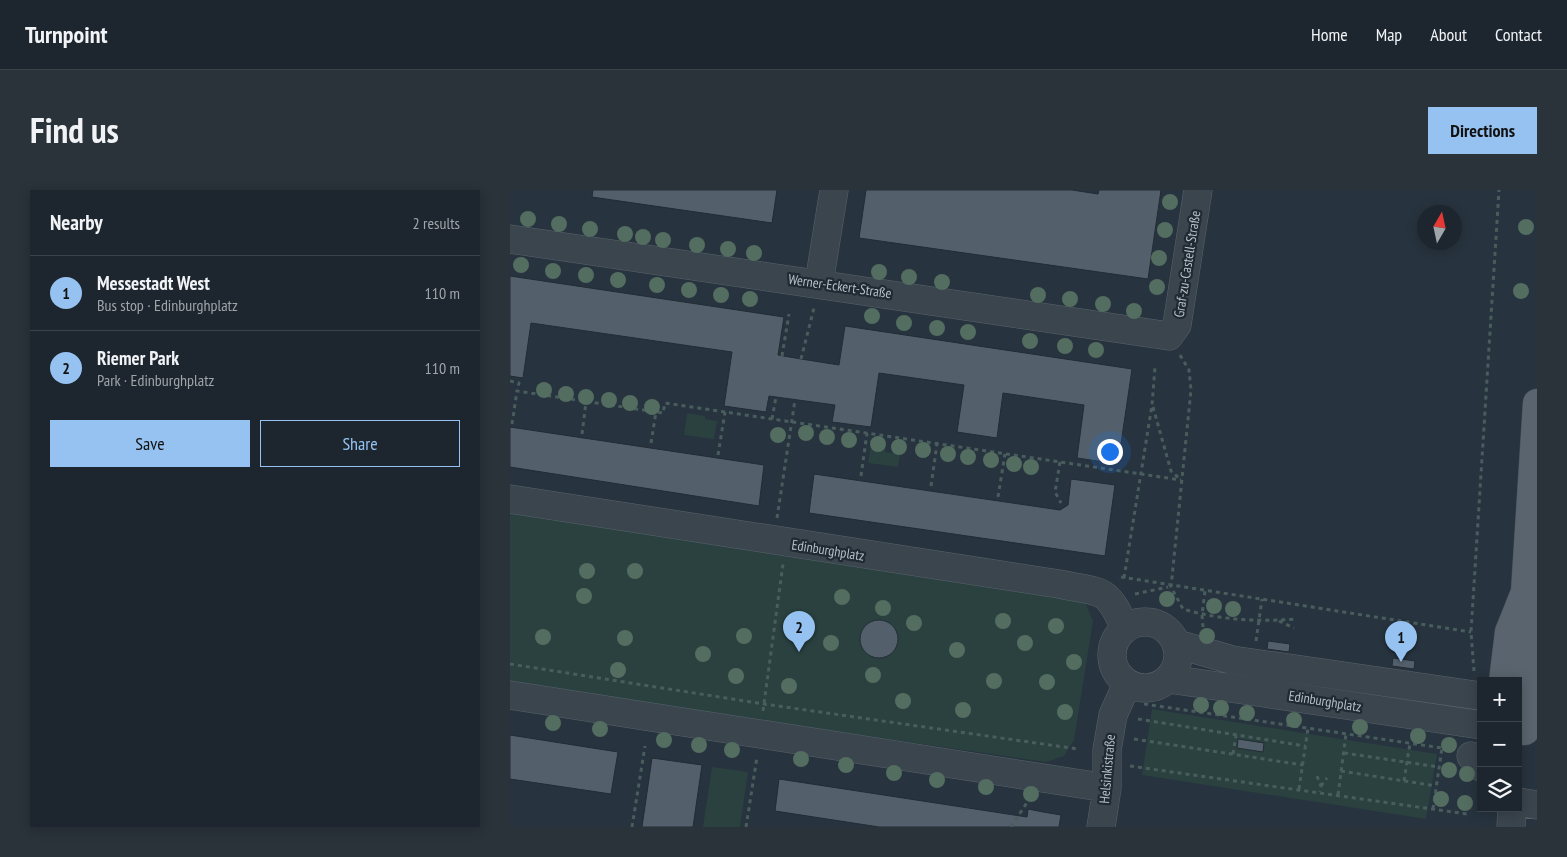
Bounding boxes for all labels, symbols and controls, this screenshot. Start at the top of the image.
text: Turnpoint [25,19,107,50]
text: Home [1311,23,1348,46]
text: Map [1376,23,1402,46]
text: About [1430,23,1467,46]
text: Contact [1495,23,1542,46]
text: Find us [30,107,119,153]
button: Directions [1428,107,1537,154]
north arrow [1417,205,1462,250]
text: Nearby [50,209,103,236]
street label: Graf-zu-Castell-Straße [1170,209,1204,319]
text: 2 results [413,213,460,233]
street label: Werner-Eckert-Straße [787,270,893,302]
text: Messestadt West [97,271,210,295]
text: 1 [62,283,70,303]
text: 110 m [425,283,460,303]
text: Bus stop · Edinburghplatz [97,295,238,315]
text: Riemer Park [97,346,179,370]
text: 2 [62,358,70,378]
text: 110 m [425,358,460,378]
text: Park · Edinburghplatz [97,370,214,390]
button: Save [50,420,250,467]
button: Share [260,420,460,467]
your location [1097,439,1123,465]
street label: Edinburghplatz [790,535,866,565]
pin: 2 [783,611,815,652]
pin: 1 [1385,621,1417,662]
map controls [1477,677,1522,812]
button: + [1477,677,1522,722]
street label: Edinburghplatz [1287,686,1363,716]
button: − [1477,722,1522,767]
street label: Helsinkistraße [1095,733,1119,804]
button: layers [1477,767,1522,812]

